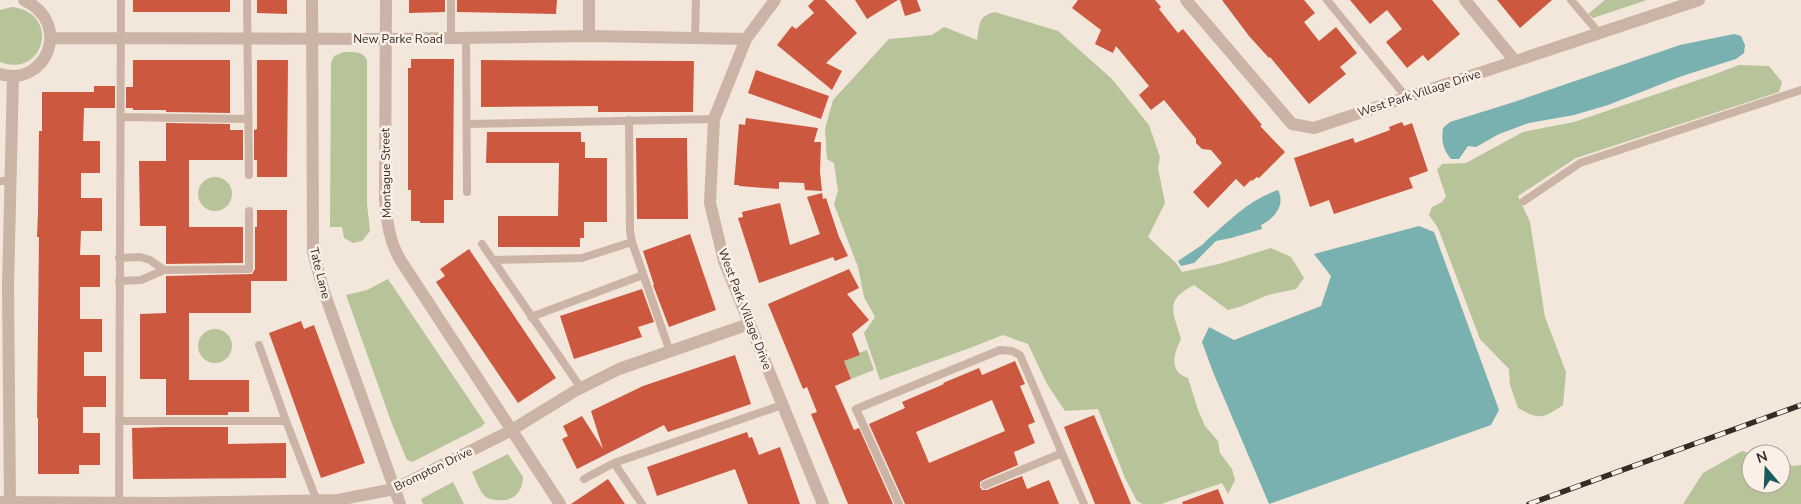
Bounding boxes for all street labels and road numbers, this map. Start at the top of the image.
street label: New Parke Road [353,31,443,47]
street label: West Park Village Drive [1355,66,1483,120]
street label: Montague Street [377,127,395,218]
street label: Tate Lane [306,246,334,300]
street label: West Park Village Drive [715,246,775,372]
street label: Brompton Drive [391,443,475,495]

